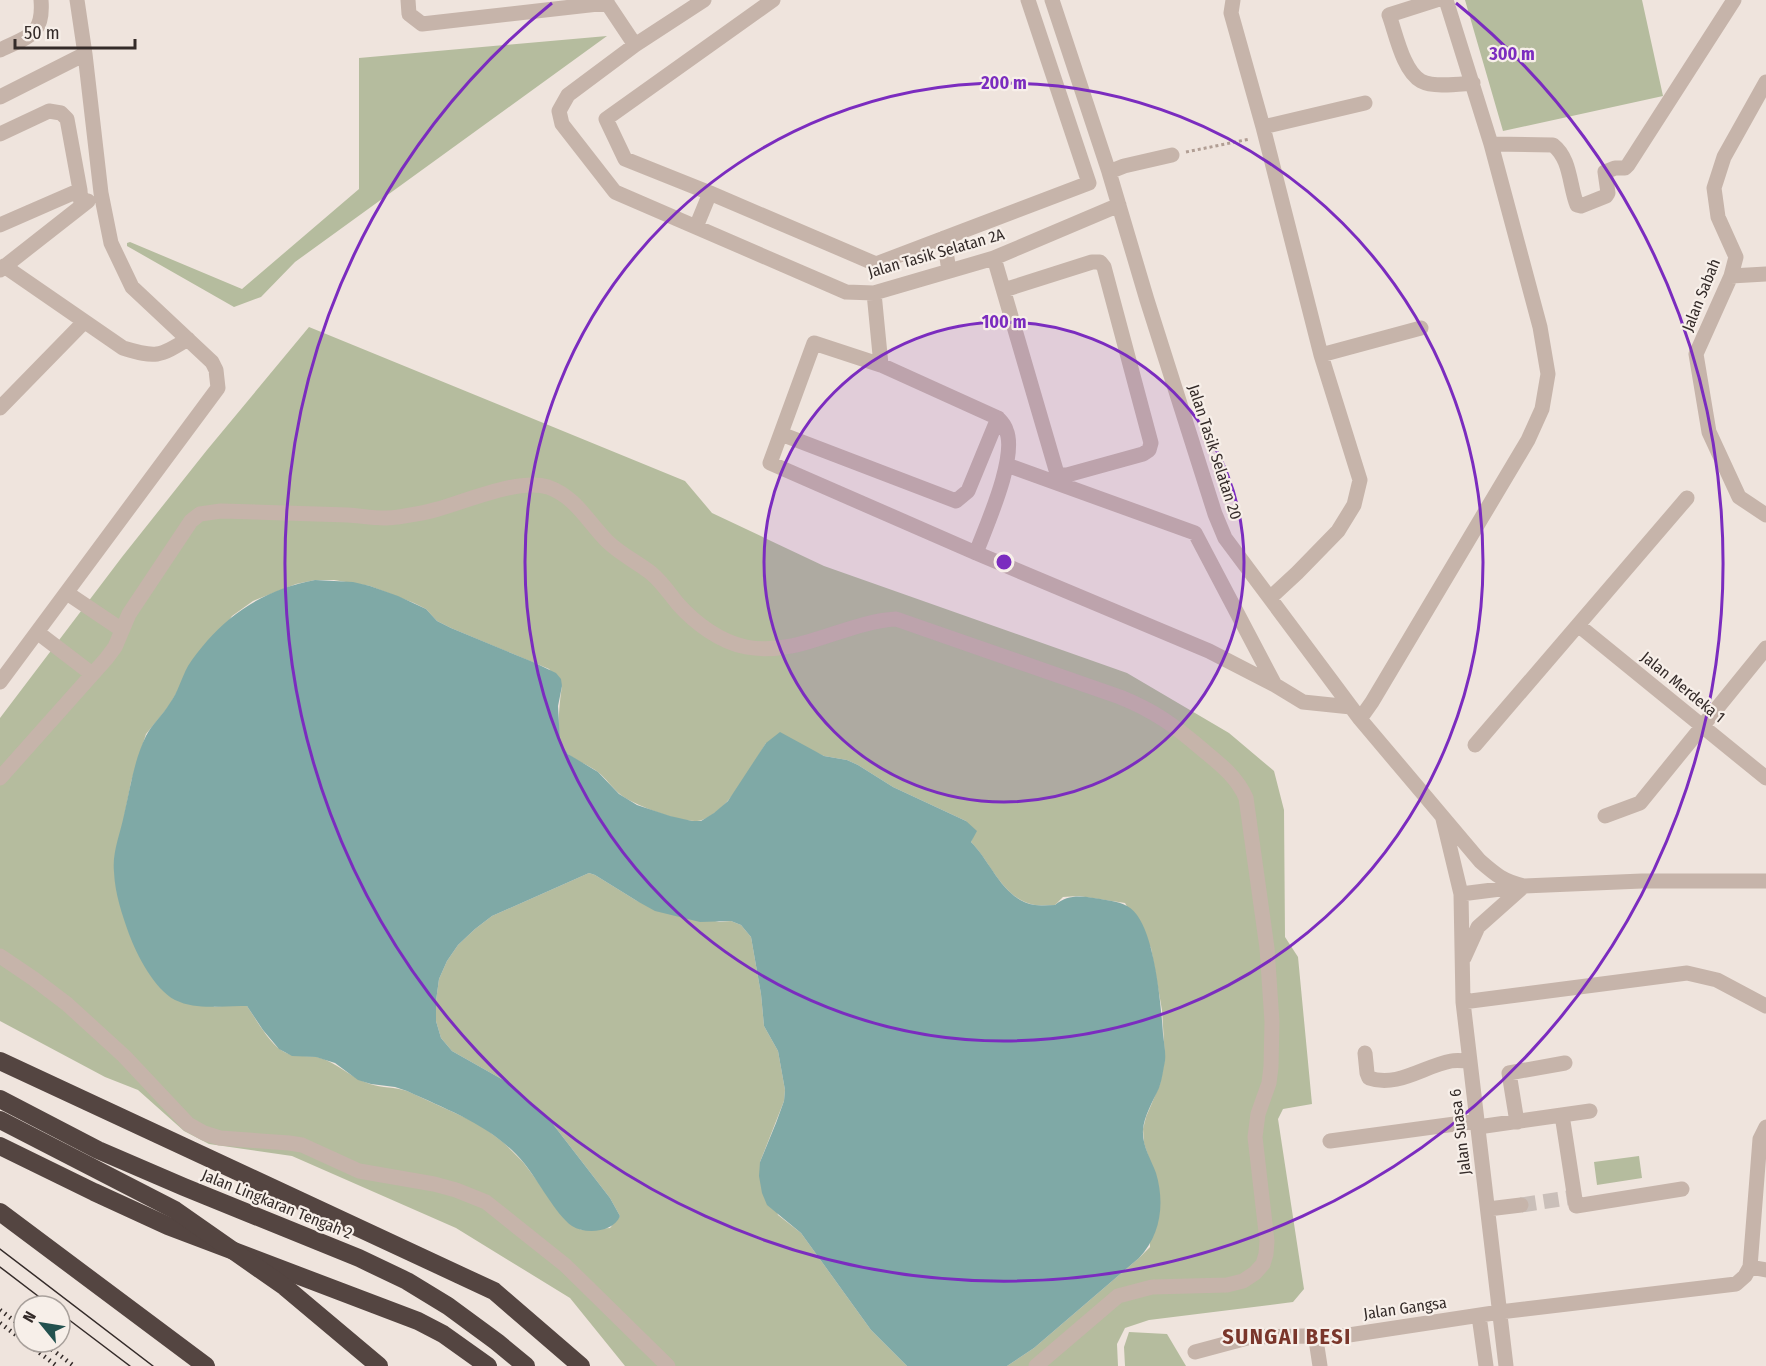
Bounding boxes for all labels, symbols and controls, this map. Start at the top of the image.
scale bar [15,12,135,50]
text: 50 m [24,22,60,44]
text: 300 m [1488,43,1535,65]
text: 200 m [980,72,1027,94]
street label: Jalan Tasik Selatan 2A [866,224,1007,282]
street label: Jalan Sabah [1678,256,1724,334]
text: 100 m [982,311,1026,333]
street label: Jalan Tasik Selatan 20 [1184,382,1246,522]
centre of rings [994,552,1014,572]
street label: Jalan Merdeka 1 [1637,647,1729,727]
street label: Jalan Suasa 6 [1445,1088,1475,1176]
street label: Jalan Lingkaran Tengah 2 [199,1165,355,1243]
street label: Jalan Gangsa [1362,1293,1448,1323]
north arrow [12,1294,72,1354]
text: N [19,1308,40,1326]
district label: SUNGAI BESI [1222,1323,1352,1350]

